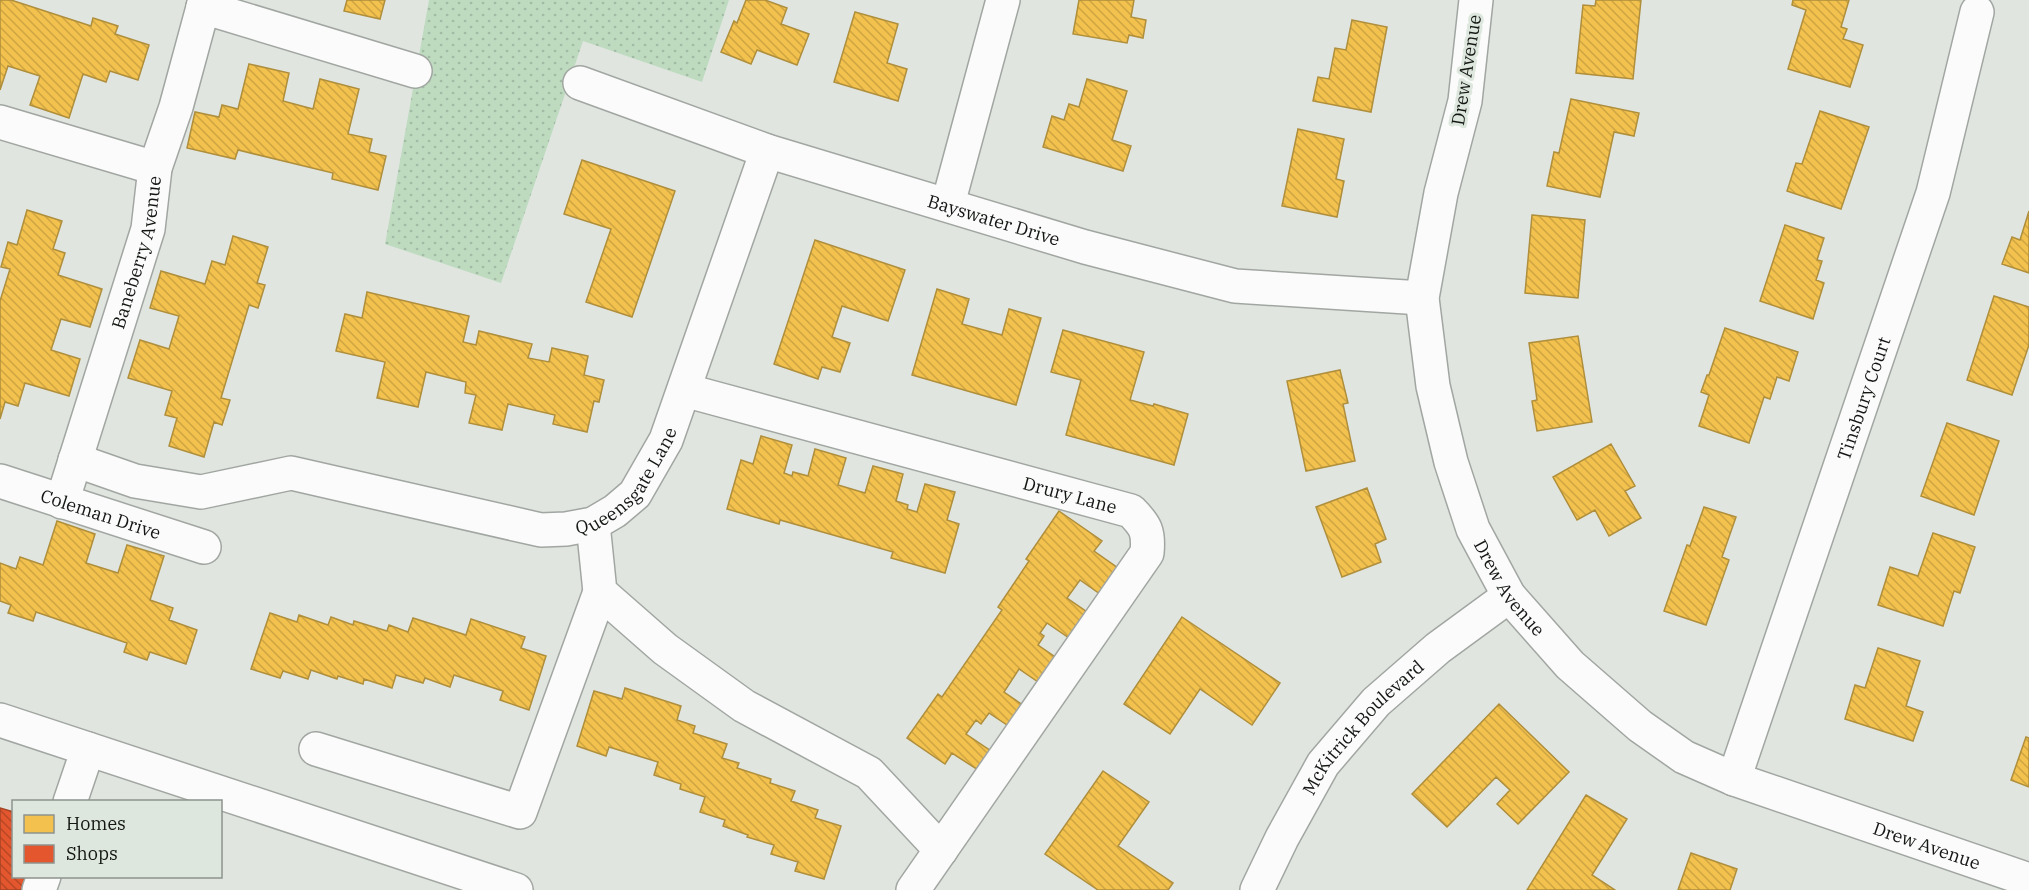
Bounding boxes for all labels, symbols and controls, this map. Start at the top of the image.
street label: Drew Avenue [1446,13,1486,127]
street label: Baneberry Avenue [106,175,166,332]
street label: Bayswater Drive [925,189,1063,250]
street label: Tinsbury Court [1832,333,1895,463]
street label: Queensgate Lane [573,424,681,539]
street label: Drury Lane [1021,471,1120,518]
street label: Coleman Drive [38,483,164,544]
street label: Drew Avenue [1469,535,1550,640]
street label: McKitrick Boulevard [1297,654,1428,799]
legend [12,800,222,878]
text: Homes [66,812,126,835]
street label: Drew Avenue [1870,816,1984,874]
text: Shops [66,842,118,865]

